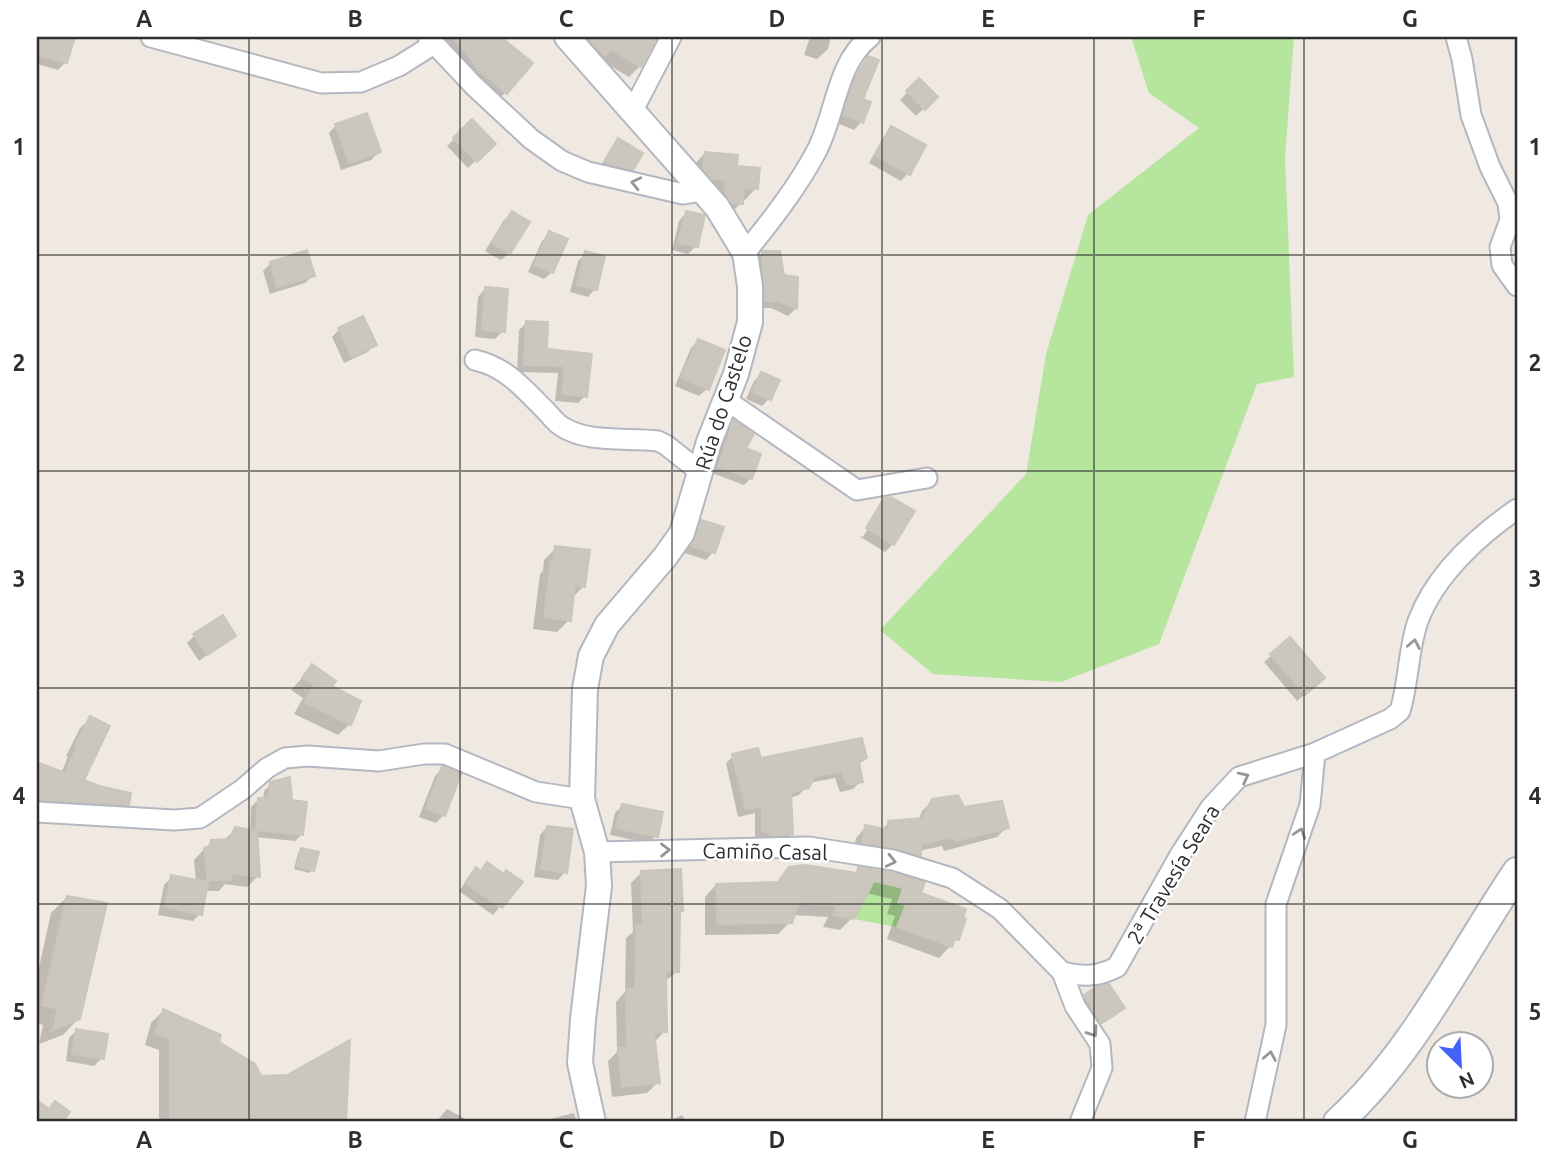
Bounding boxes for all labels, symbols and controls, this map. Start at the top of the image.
text: A [136,6,152,31]
text: B [347,6,363,31]
text: C [559,6,574,31]
text: D [769,6,785,31]
text: E [981,6,995,31]
text: F [1193,6,1206,31]
text: G [1402,6,1418,31]
text: 1 [13,134,25,159]
text: 1 [1529,134,1541,159]
one-way arrow [630,177,642,191]
street label: Rúa do Castelo [690,332,756,472]
text: 2 [13,350,25,375]
text: 2 [1529,350,1541,375]
text: 3 [13,566,25,591]
text: 3 [1529,566,1541,591]
one-way arrow [1405,638,1420,650]
one-way arrow [1237,772,1250,786]
text: 4 [13,783,26,808]
text: 4 [1529,783,1542,808]
street label: 2ª Travesía Seara [1122,800,1224,948]
one-way arrow [1292,827,1306,839]
street label: Camiño Casal [702,838,828,864]
one-way arrow [660,842,671,857]
one-way arrow [885,853,897,867]
text: 5 [13,999,25,1024]
text: 5 [1529,999,1541,1024]
one-way arrow [1085,1024,1097,1037]
north arrow [1424,1030,1494,1100]
one-way arrow [1262,1050,1277,1062]
text: N [1456,1068,1478,1093]
text: A [136,1127,152,1152]
text: B [347,1127,363,1152]
text: C [559,1127,574,1152]
text: D [769,1127,785,1152]
text: E [981,1127,995,1152]
text: F [1193,1127,1206,1152]
text: G [1402,1127,1418,1152]

